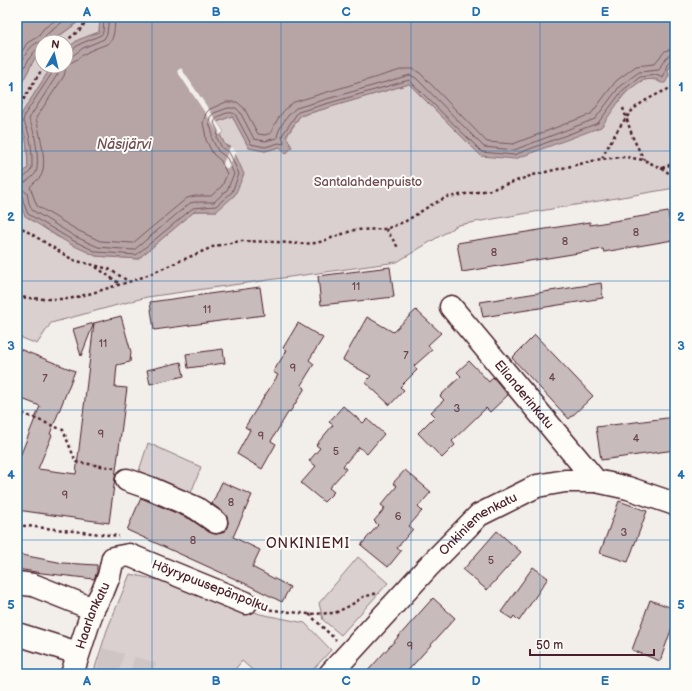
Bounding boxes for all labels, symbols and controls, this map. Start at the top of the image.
text: A [82,4,91,20]
text: B [211,4,221,20]
text: C [341,4,351,20]
text: D [471,4,481,20]
text: E [601,4,610,20]
north arrow [34,34,74,74]
text: N [50,38,60,52]
text: 1 [8,79,14,95]
text: 1 [678,79,684,95]
water label: Näsijärvi [97,136,152,153]
park label: Santalahdenpuisto [314,174,422,190]
text: 2 [7,209,15,225]
text: 2 [677,209,685,225]
house number: 8 [633,226,639,239]
house number: 8 [562,235,568,248]
house number: 8 [491,246,497,259]
house number: 11 [352,280,360,293]
house number: 11 [203,303,211,316]
house number: 11 [99,337,107,350]
text: 3 [7,338,15,354]
text: 3 [677,338,685,354]
house number: 7 [403,349,409,362]
street label: Elianderinkatu [491,357,557,432]
house number: 9 [290,362,296,375]
house number: 4 [549,371,556,384]
house number: 7 [42,372,48,385]
house number: 3 [454,402,461,415]
house number: 9 [98,428,104,441]
house number: 9 [258,430,264,443]
house number: 4 [633,432,640,445]
house number: 5 [333,445,339,458]
text: 4 [7,467,15,483]
text: 4 [677,467,685,483]
house number: 9 [62,489,68,502]
street label: Onkiniemenkatu [436,489,520,559]
house number: 8 [228,496,234,509]
house number: 6 [395,510,402,523]
house number: 3 [621,526,628,539]
house number: 8 [190,534,196,547]
district label: ONKINIEMI [266,535,350,552]
house number: 5 [488,554,494,567]
street label: Höyrypuusepänpolku [150,556,270,616]
street label: Haarlankatu [73,580,114,651]
text: 5 [7,597,15,613]
text: 5 [677,597,685,613]
scale bar [530,631,654,657]
text: 50 m [536,638,563,653]
house number: 9 [407,640,413,653]
text: A [82,673,91,689]
text: B [211,673,221,689]
text: C [341,673,351,689]
text: D [471,673,481,689]
text: E [601,673,610,689]

